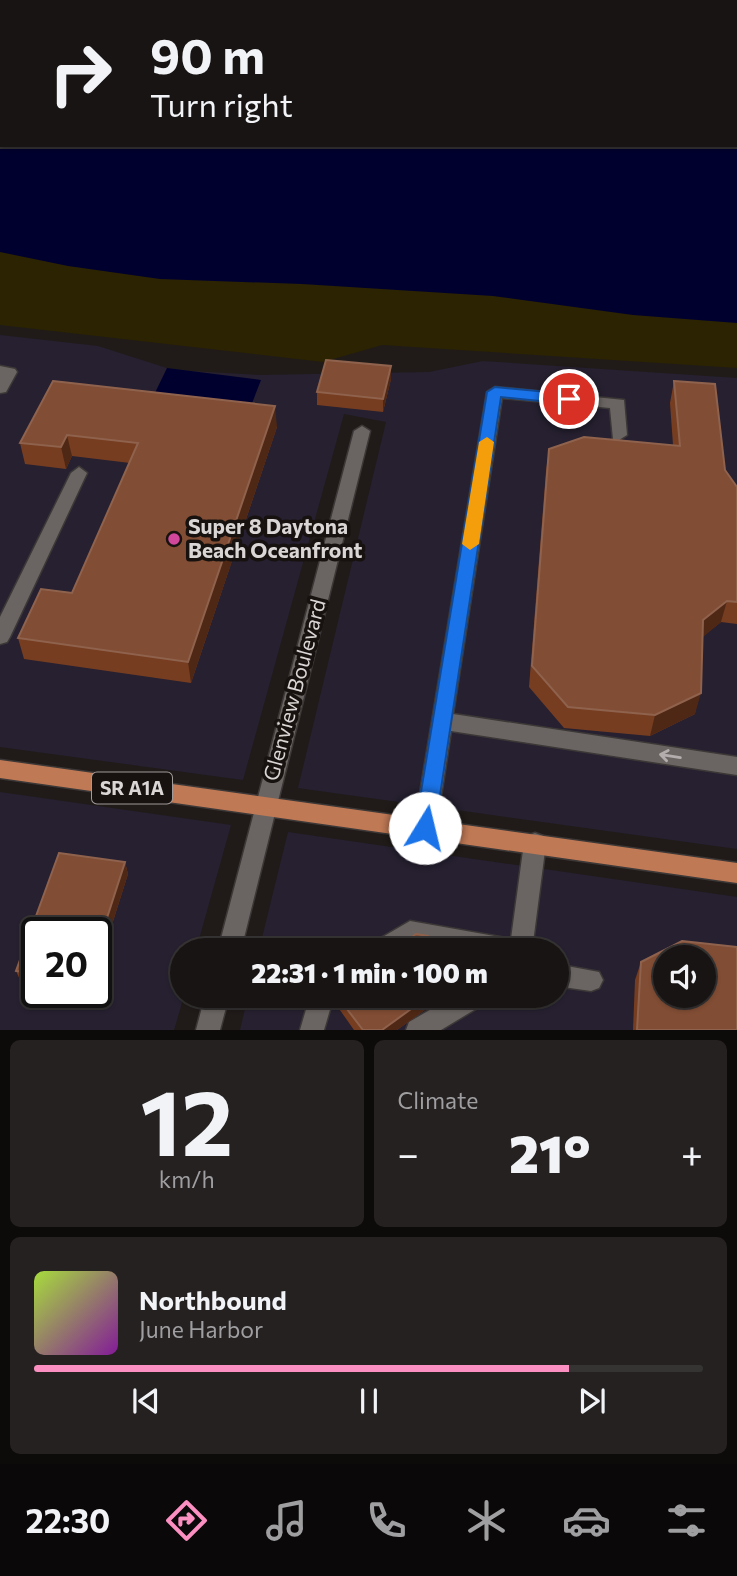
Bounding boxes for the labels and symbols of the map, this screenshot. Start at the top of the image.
pin [539,369,599,429]
place label: Super 8 Daytona Beach Oceanfront [188,513,363,562]
marker: Super 8 Daytona Beach Oceanfront [166,531,182,547]
street label: Glenview Boulevard [257,596,330,783]
one-way arrow [659,749,681,762]
road number: SR A1A [92,772,172,804]
position arrow [388,791,462,865]
speed limit sign: 20 [21,917,112,1008]

